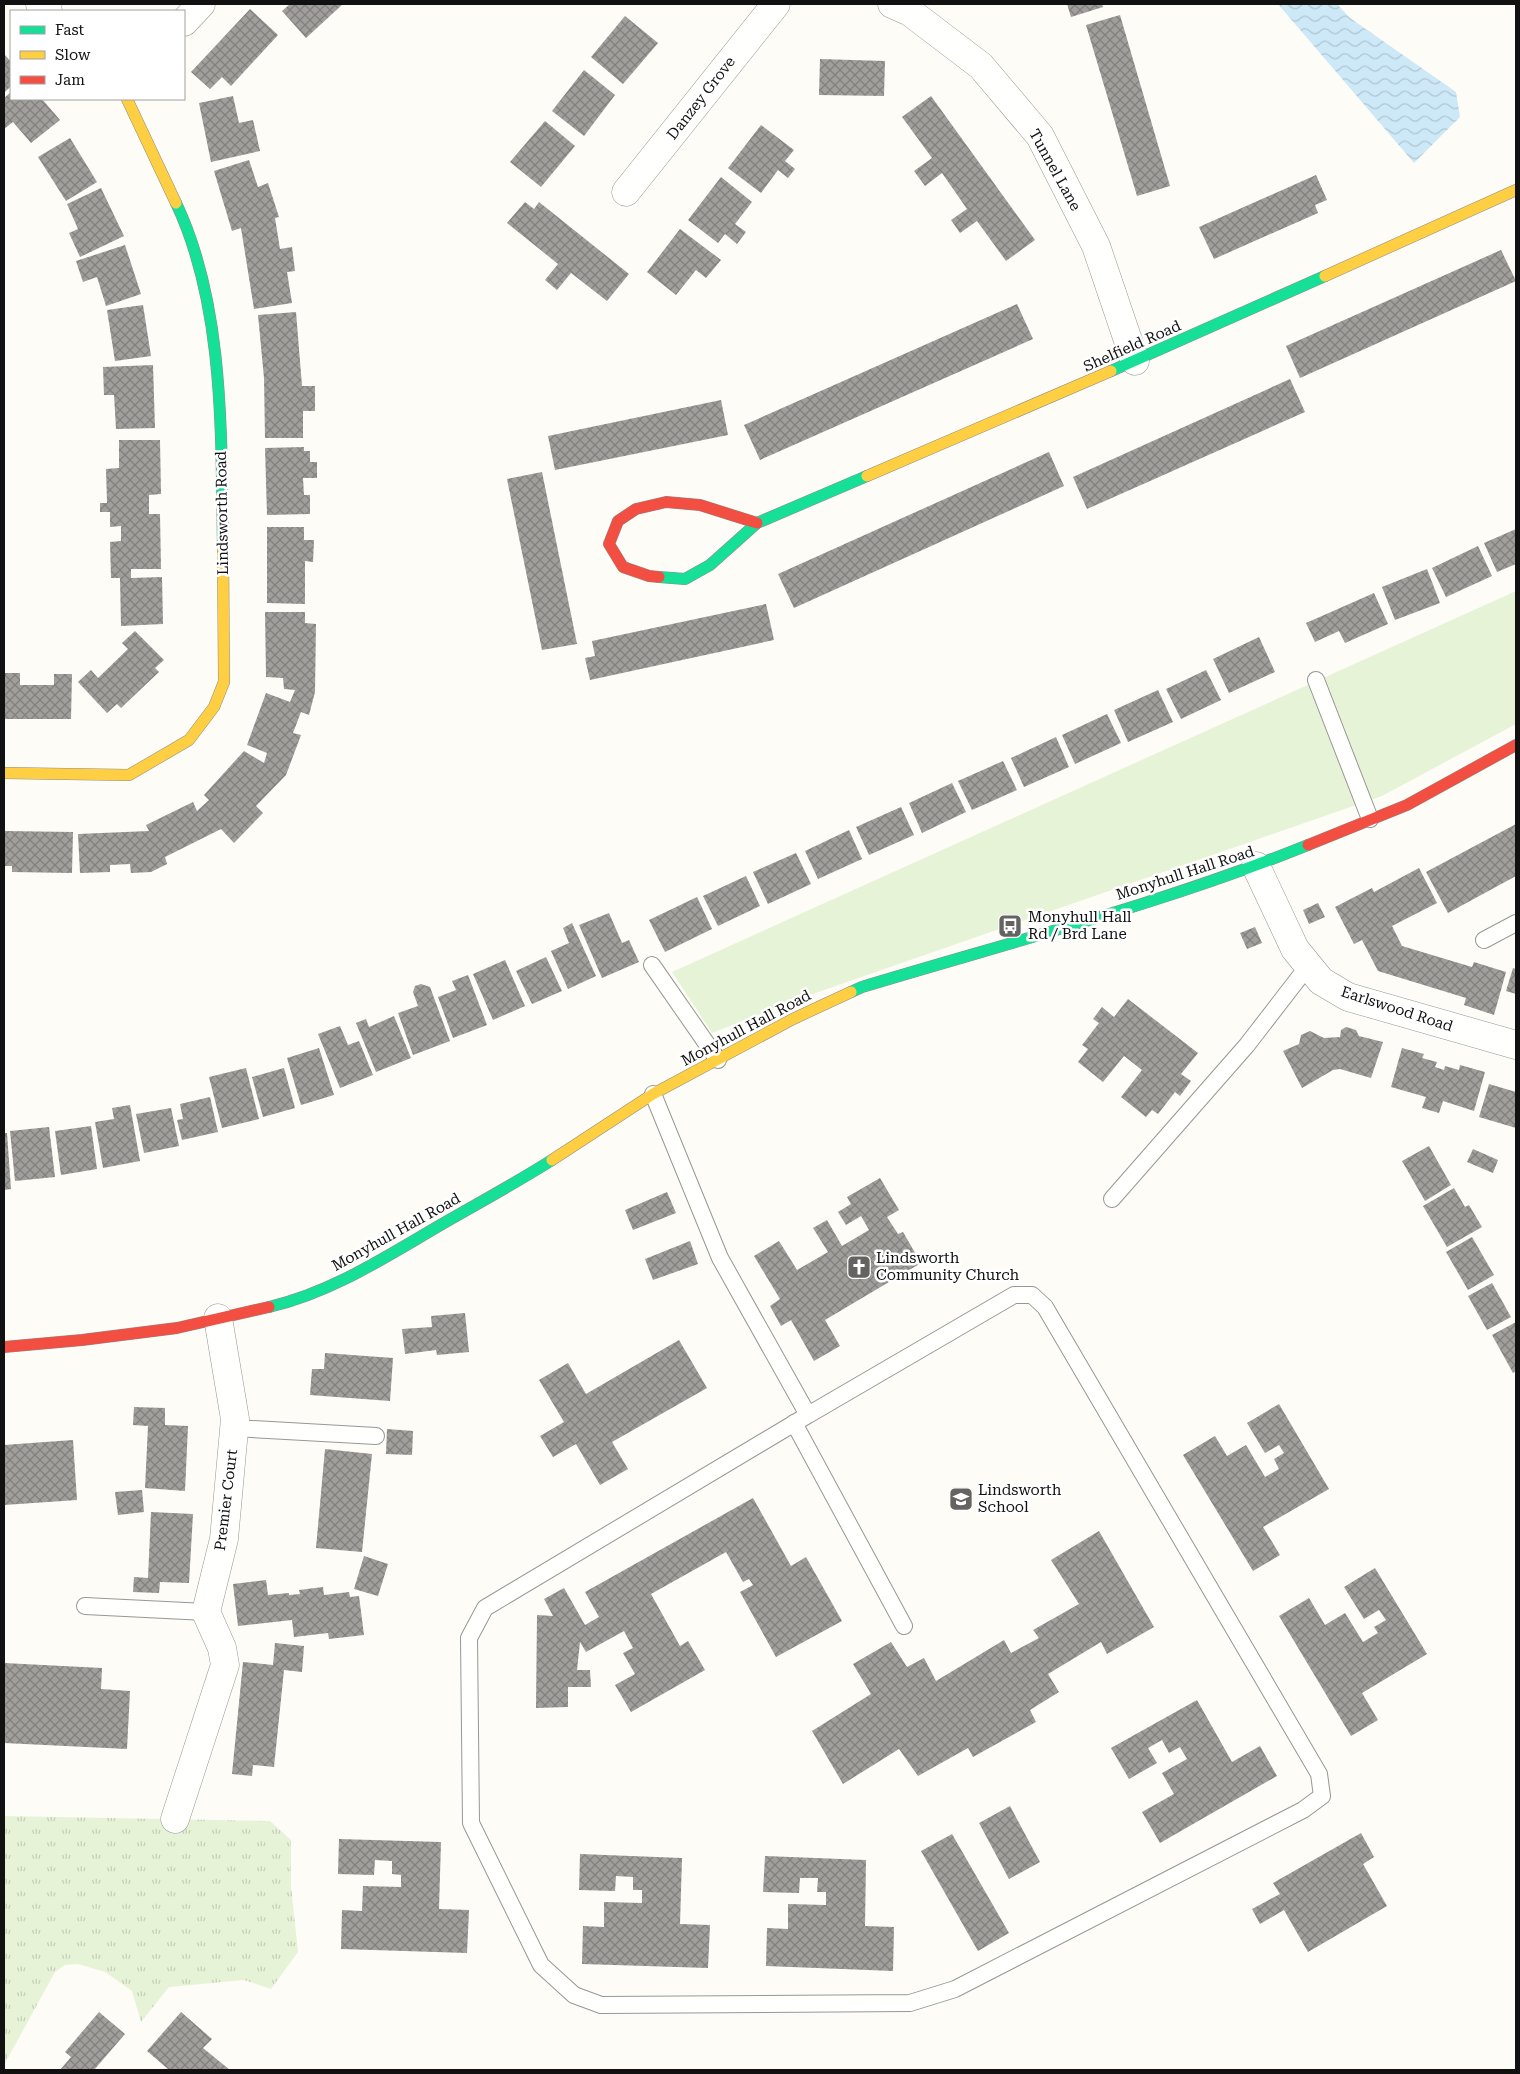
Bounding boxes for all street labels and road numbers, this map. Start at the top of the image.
street label: Danzey Grove [663,53,739,143]
street label: Tunnel Lane [1025,126,1085,214]
street label: Shelfield Road [1080,316,1184,376]
street label: Lindsworth Road [212,450,232,575]
street label: Monyhull Hall Road [1114,842,1257,904]
street label: Earlswood Road [1339,982,1456,1036]
street label: Monyhull Hall Road [678,986,814,1070]
street label: Monyhull Hall Road [329,1189,464,1275]
street label: Premier Court [211,1448,241,1552]

